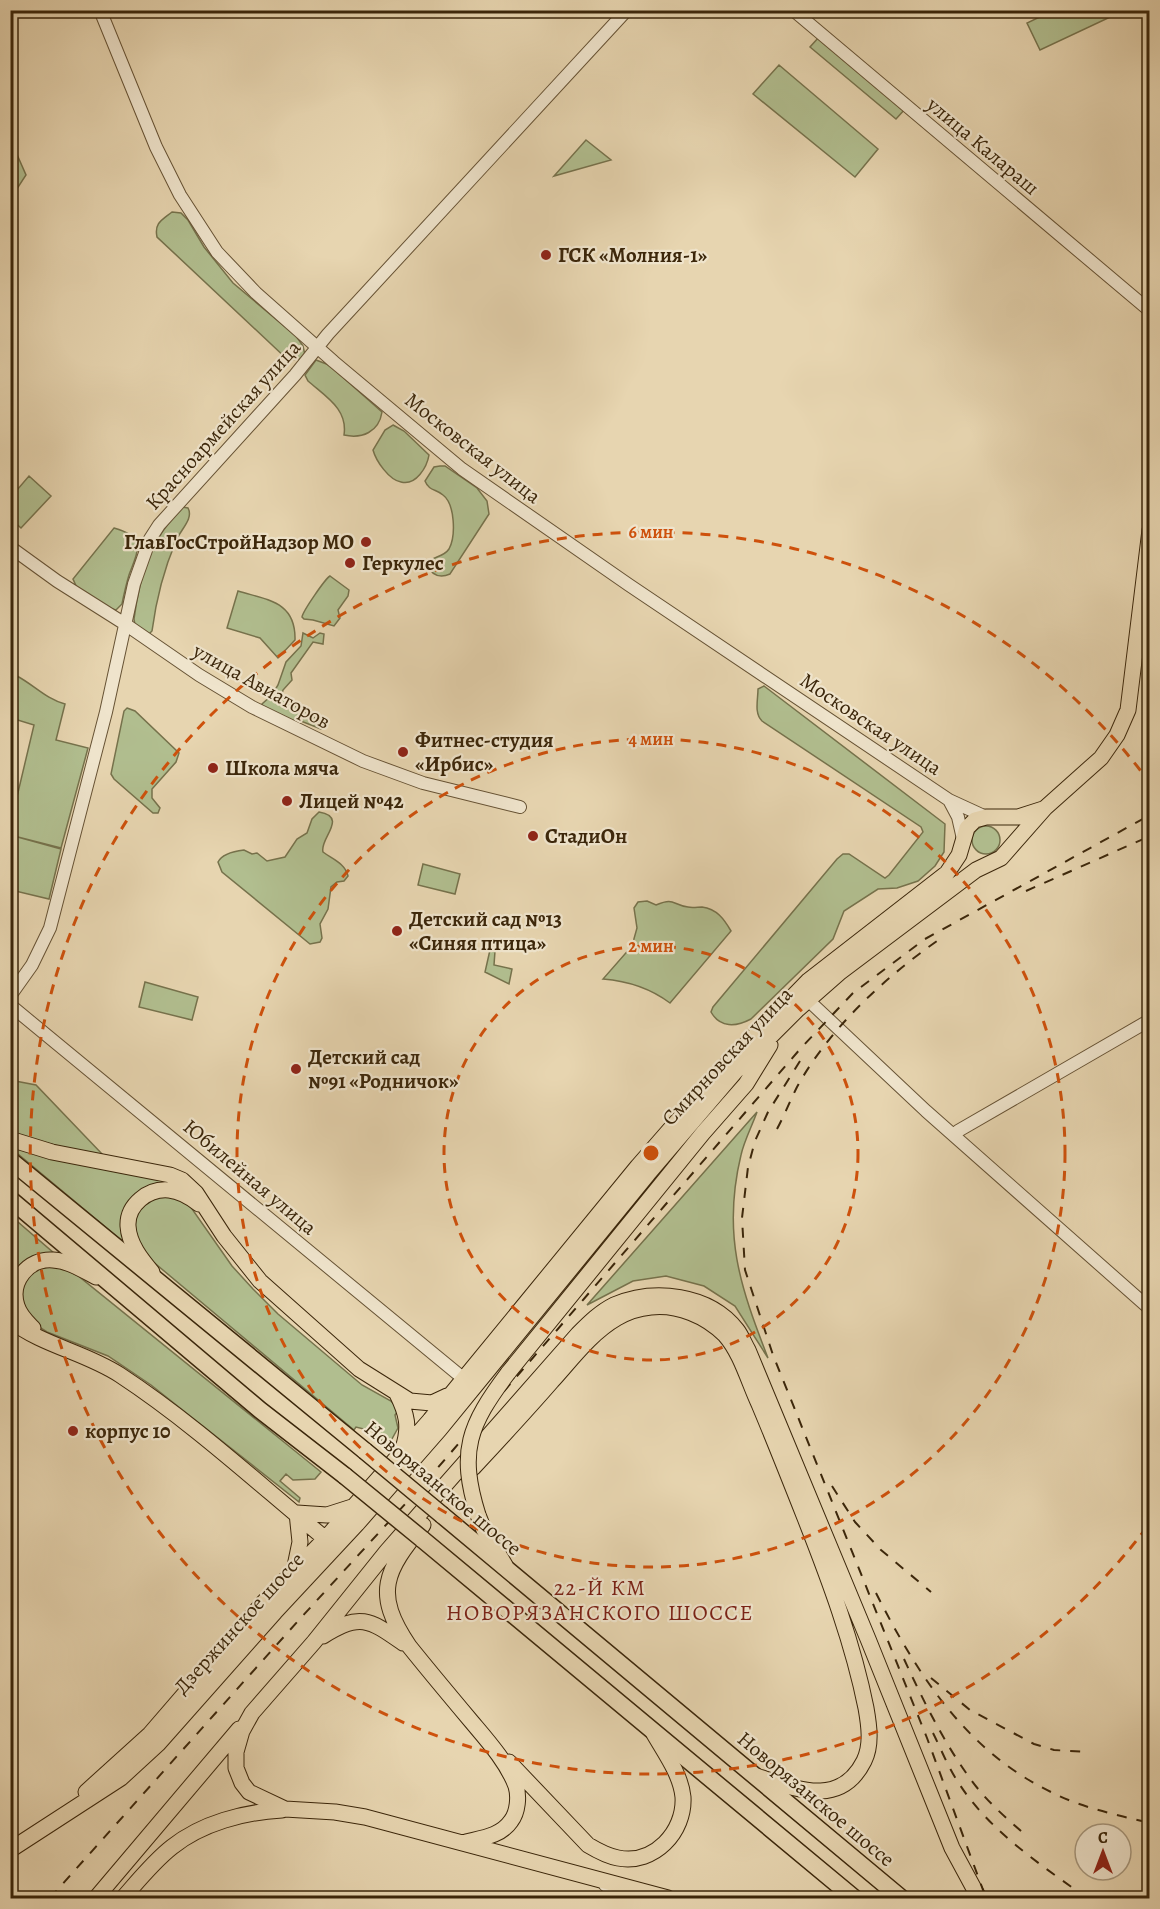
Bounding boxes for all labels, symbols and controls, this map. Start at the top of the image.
street label: улица Калараш [920,90,1045,201]
place label: ГСК «Молния-1» [558,241,707,269]
marker: ГСК «Молния-1» [539,248,553,262]
street label: Красноармейская улица [139,334,307,516]
street label: Московская улица [399,386,547,510]
text: 6 мин [629,520,673,544]
place label: ГлавГосСтройНадзор МО [124,528,354,556]
marker: ГлавГосСтройНадзор МО [359,535,373,549]
place label: Геркулес [362,549,444,577]
marker: Геркулес [343,556,357,570]
street label: улица Авиаторов [187,636,336,735]
street label: Московская улица [795,666,948,782]
place label: Фитнес-студия «Ирбис» [415,726,554,778]
text: 4 мин [628,727,674,751]
marker: Фитнес-студия «Ирбис» [396,745,410,759]
place label: Школа мяча [225,754,339,782]
marker: Школа мяча [206,761,220,775]
place label: Лицей №42 [299,787,404,815]
marker: Лицей №42 [280,794,294,808]
place label: СтадиОн [545,822,627,850]
marker: СтадиОн [526,829,540,843]
place label: Детский сад №13 «Синяя птица» [409,905,562,957]
marker: Детский сад №13 «Синяя птица» [390,924,404,938]
text: 2 мин [628,934,674,958]
street label: Смирновская улица [655,980,799,1131]
place label: Детский сад №91 «Родничок» [308,1043,458,1095]
marker: Детский сад №91 «Родничок» [289,1062,303,1076]
street label: Юбилейная улица [177,1113,323,1241]
centre of rings [641,1143,661,1163]
street label: Новорязанское шоссе [358,1414,528,1562]
place label: корпус 10 [85,1417,171,1445]
marker: корпус 10 [66,1424,80,1438]
street label: Дзержинское шоссе [168,1546,310,1700]
district label: 22-Й КМ НОВОРЯЗАНСКОГО ШОССЕ [446,1573,754,1628]
street label: Новорязанское шоссе [731,1725,901,1873]
north arrow [1073,1822,1133,1882]
text: С [1098,1827,1108,1849]

